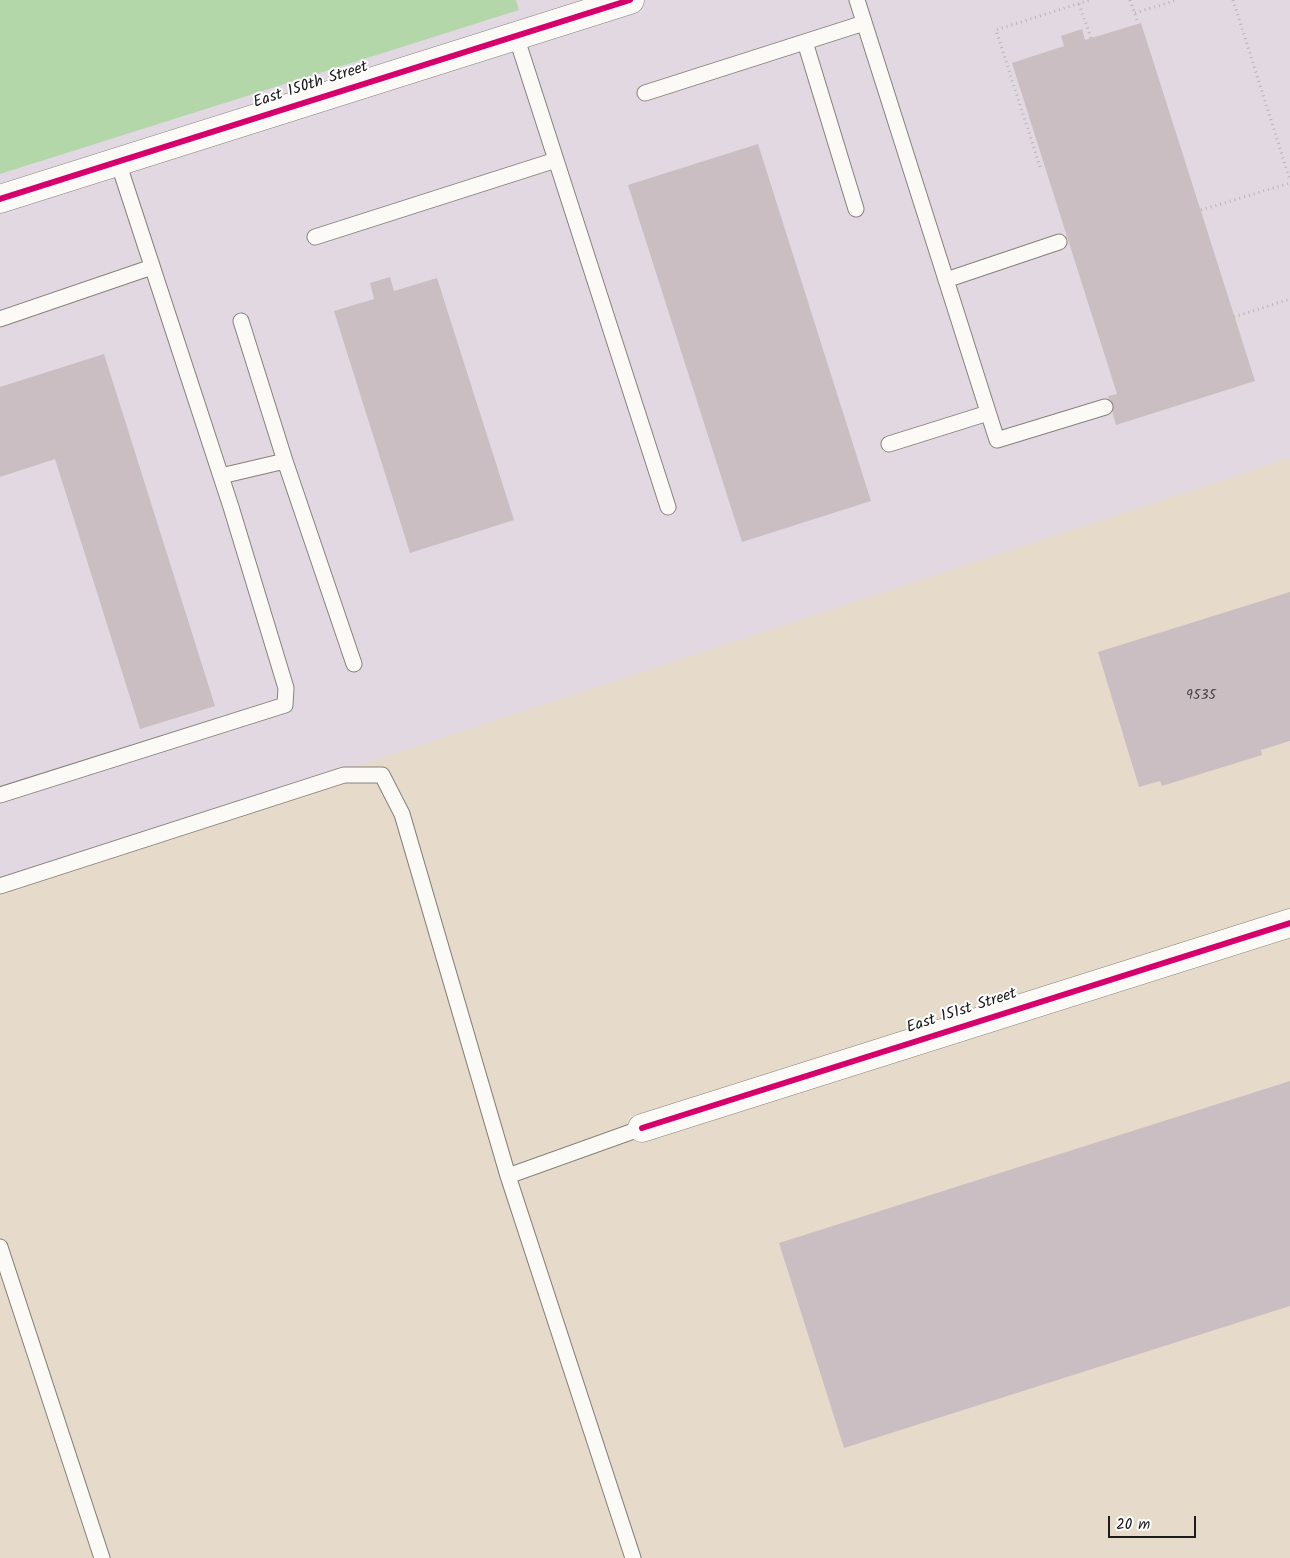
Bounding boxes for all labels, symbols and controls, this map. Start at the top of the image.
street label: East 150th Street [251,58,371,114]
house number: 9535 [1186,689,1216,705]
street label: East 151st Street [904,985,1020,1039]
scale bar [1110,1506,1198,1538]
text: 20 m [1116,1513,1150,1537]

